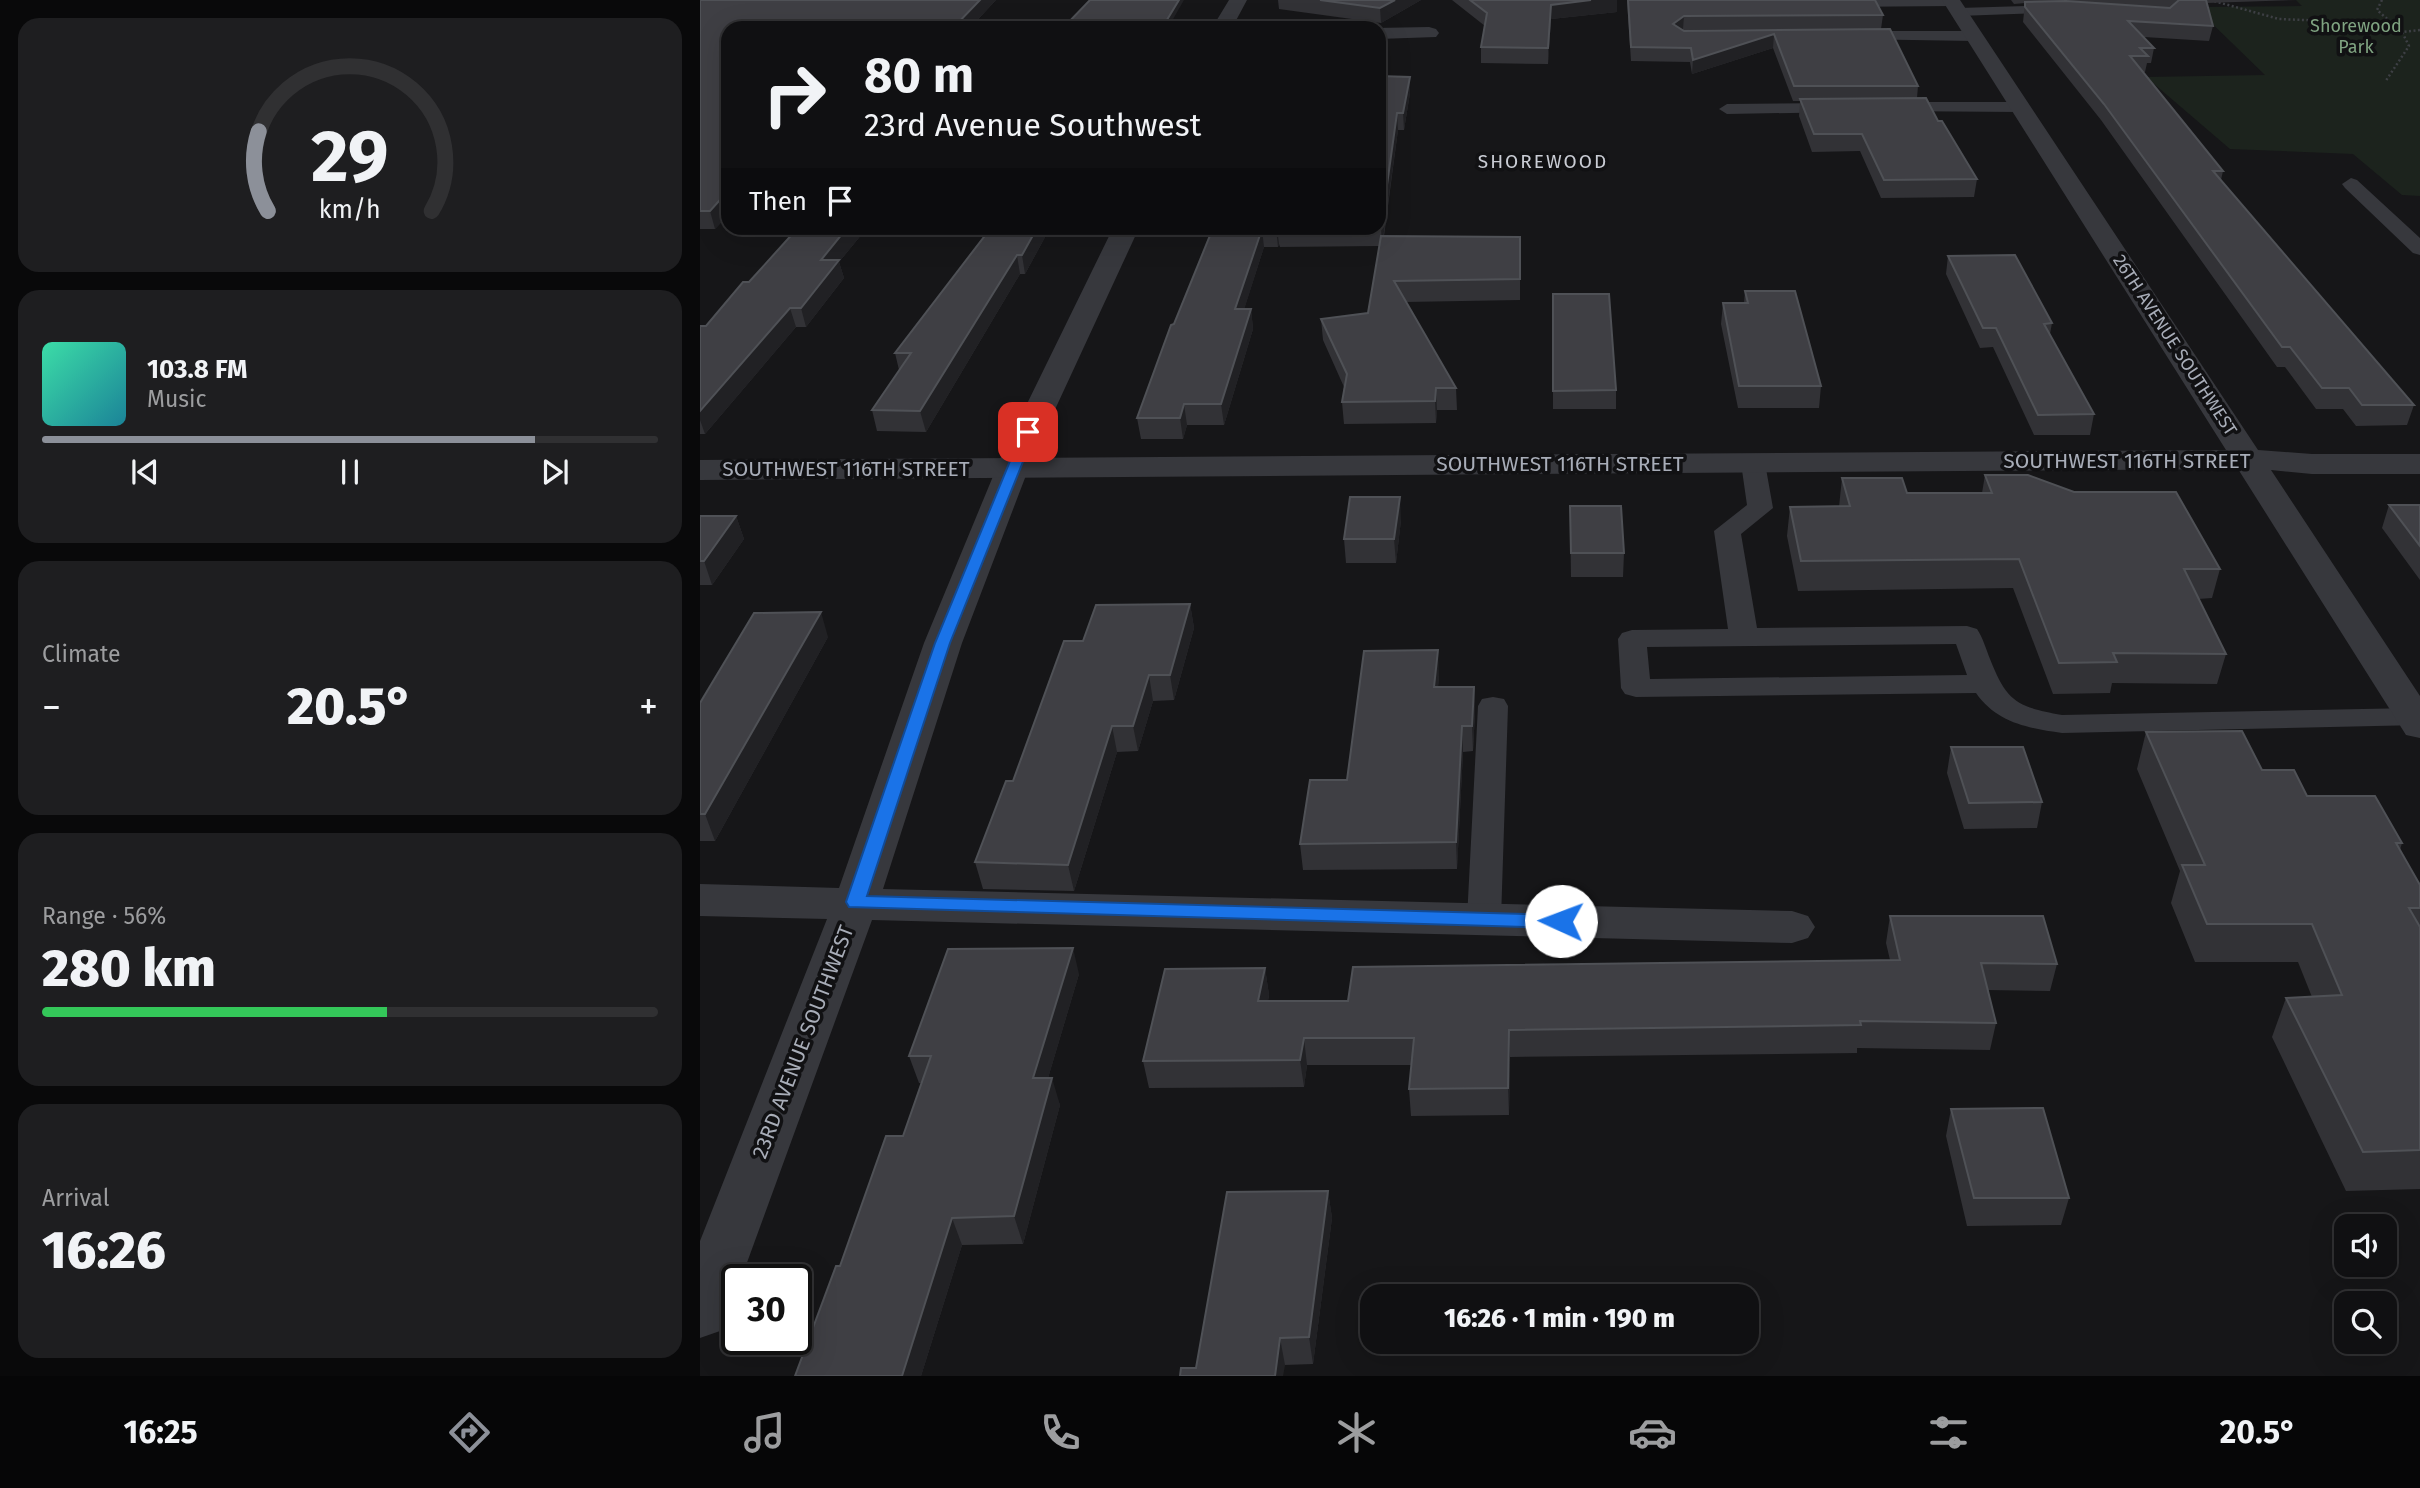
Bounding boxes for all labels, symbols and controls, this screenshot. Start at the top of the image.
park label: Shorewood Park [2310,15,2402,58]
text: 80 m [864,46,974,105]
icon: right [749,49,840,140]
text: 23rd Avenue Southwest [864,106,1201,144]
text: 29 [311,113,389,200]
district label: SHOREWOOD [1478,150,1608,173]
icon: arrive [821,182,859,220]
text: Then [749,186,807,217]
text: km/h [319,195,381,225]
street label: 26TH AVENUE SOUTHWEST [2108,251,2242,440]
text: 103.8 FM [147,354,247,385]
text: Music [147,385,207,413]
pin [998,402,1058,462]
icon: arrive [1009,413,1047,451]
street label: SOUTHWEST 116TH STREET [2003,448,2251,474]
street label: SOUTHWEST 116TH STREET [1436,451,1684,477]
icon: previous [126,453,164,491]
icon: pause [331,453,369,491]
icon: next [536,453,574,491]
street label: SOUTHWEST 116TH STREET [722,456,970,482]
text: Climate [42,640,121,668]
text: 20.5° [287,675,413,738]
text: − [42,684,61,730]
text: + [639,684,658,730]
position arrow [1524,884,1598,958]
text: Range · 56% [42,902,166,930]
street label: 23RD AVENUE SOUTHWEST [747,922,860,1162]
text: 280 km [42,937,216,1000]
text: Arrival [42,1184,109,1212]
map controls [2334,1214,2397,1354]
button: sound [2334,1214,2397,1277]
text: 16:26 [42,1219,166,1282]
speed limit sign: 30 [721,1264,812,1355]
button: search [2334,1291,2397,1354]
text: 16:26 · 1 min · 190 m [1444,1303,1675,1334]
icon: directions [445,1408,494,1457]
icon: music [740,1408,789,1457]
icon: phone [1036,1408,1085,1457]
icon: climate [1332,1408,1381,1457]
icon: car [1628,1408,1677,1457]
icon: filters [1924,1408,1973,1457]
text: 16:25 [123,1413,198,1451]
text: 20.5° [2220,1413,2297,1451]

